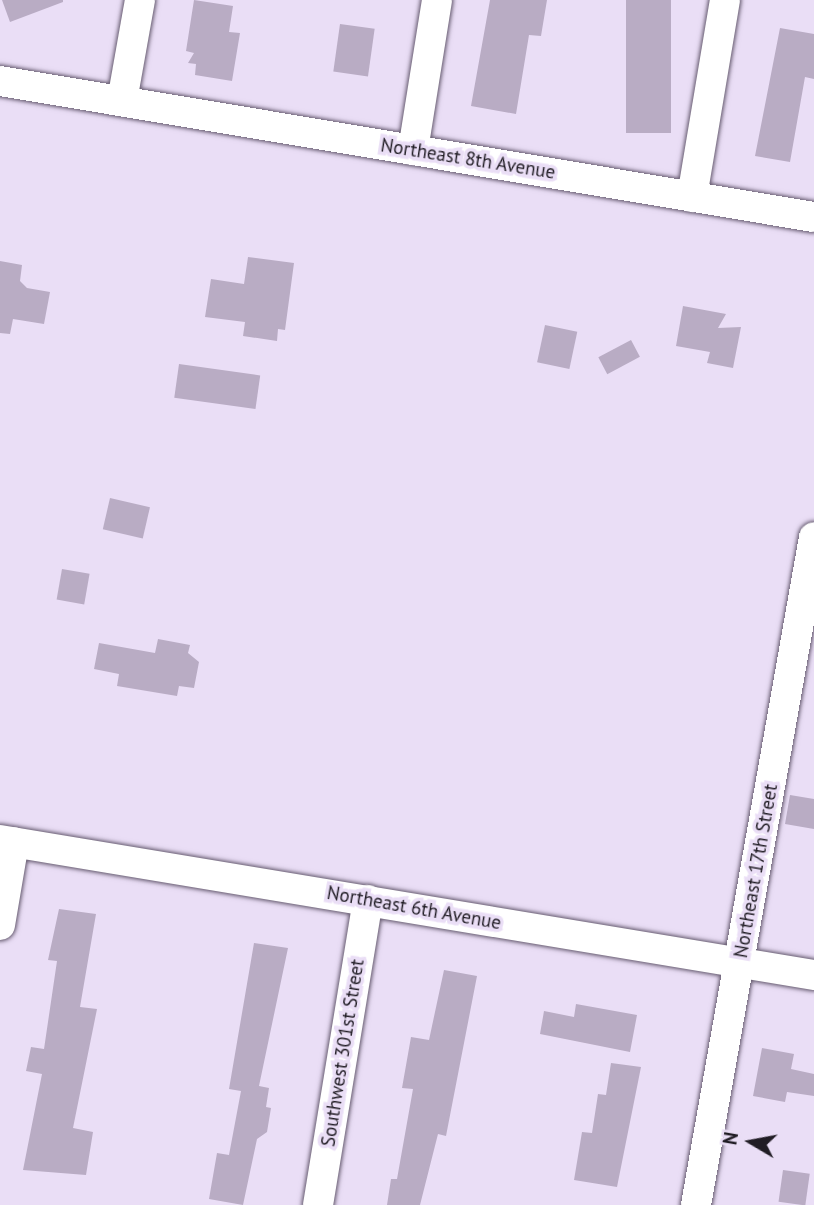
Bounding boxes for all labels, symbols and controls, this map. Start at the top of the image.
street label: Northeast 8th Avenue [379,134,557,184]
street label: Northeast 17th Street [729,782,783,960]
street label: Northeast 6th Avenue [325,881,503,935]
street label: Southwest 301st Street [317,958,369,1148]
north arrow [716,1107,786,1177]
text: N [717,1130,743,1147]

